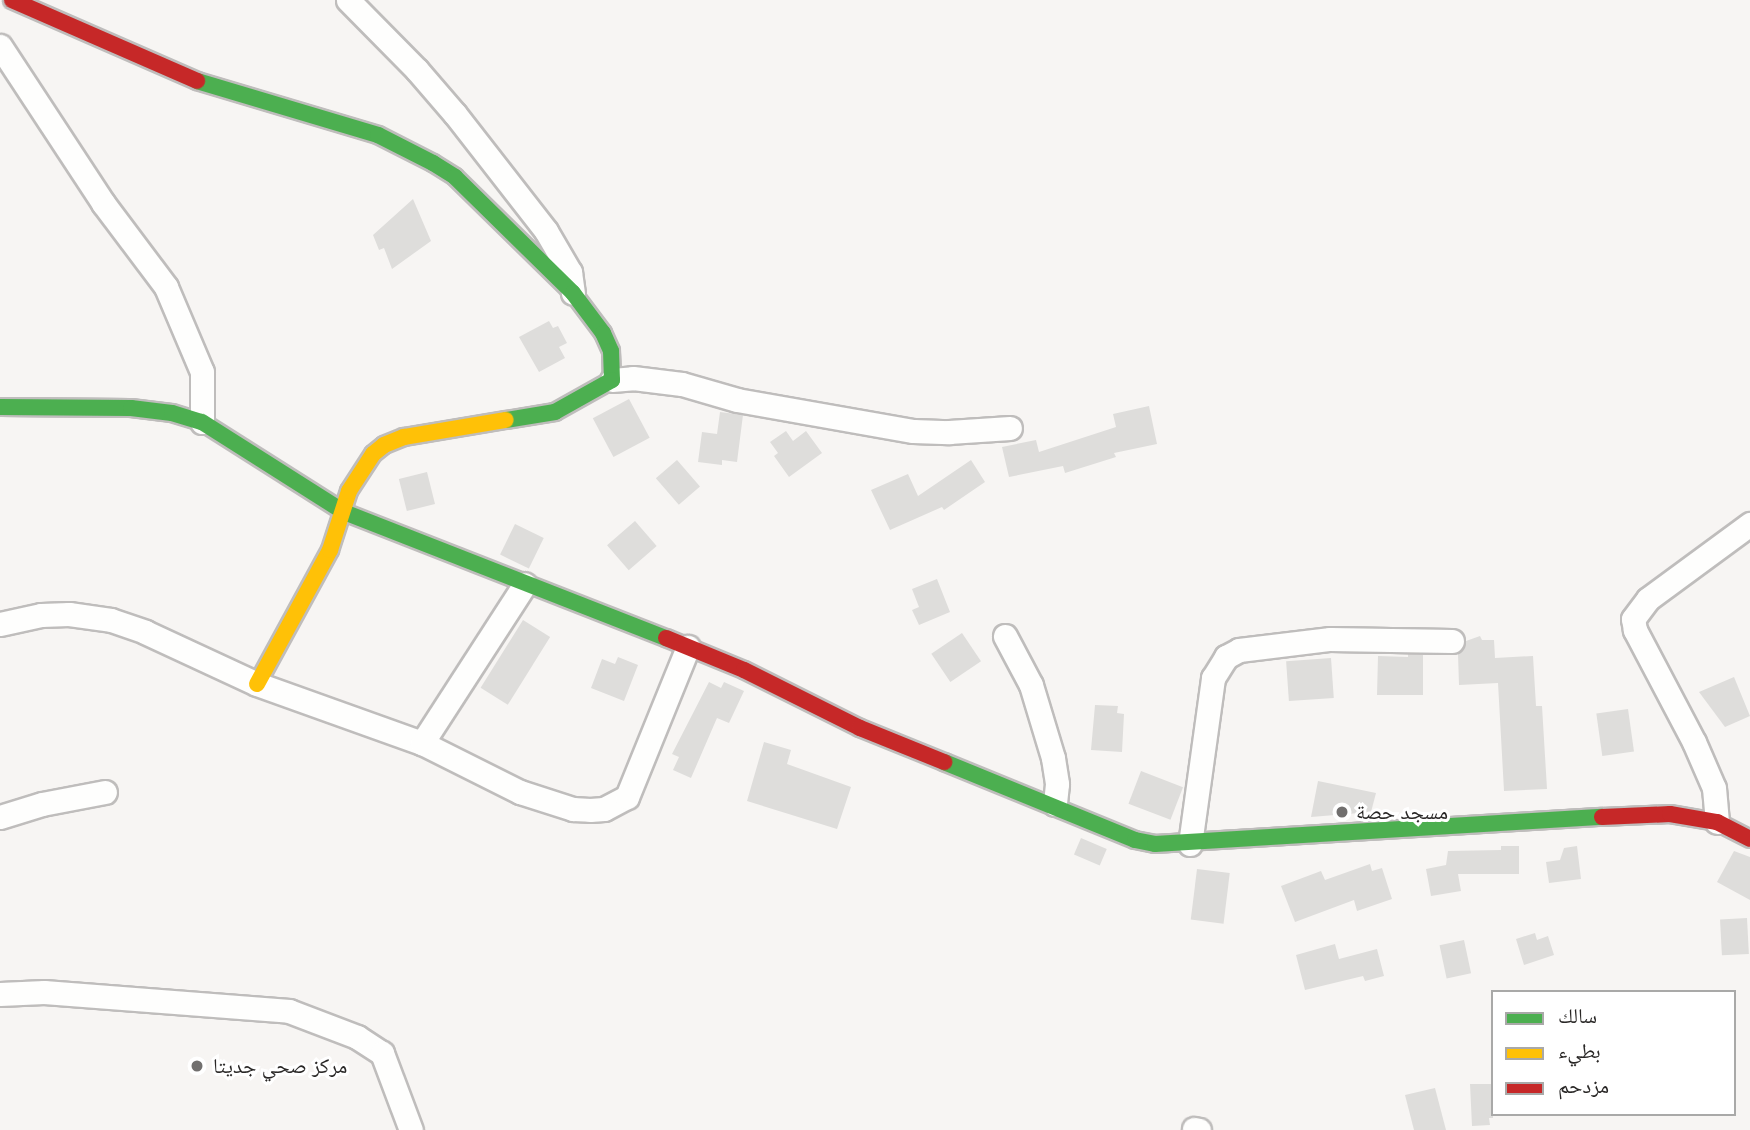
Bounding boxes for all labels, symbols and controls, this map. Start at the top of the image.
place label: مسجد حصة [1356,799,1448,825]
marker: مسجد حصة [1334,804,1350,820]
legend [1491,990,1736,1116]
text: سالك [1558,1003,1597,1028]
text: بطيء [1558,1038,1601,1063]
place label: مركز صحي جديتا [213,1053,347,1079]
marker: مركز صحي جديتا [187,1056,207,1076]
text: مزدحم [1558,1073,1609,1098]

